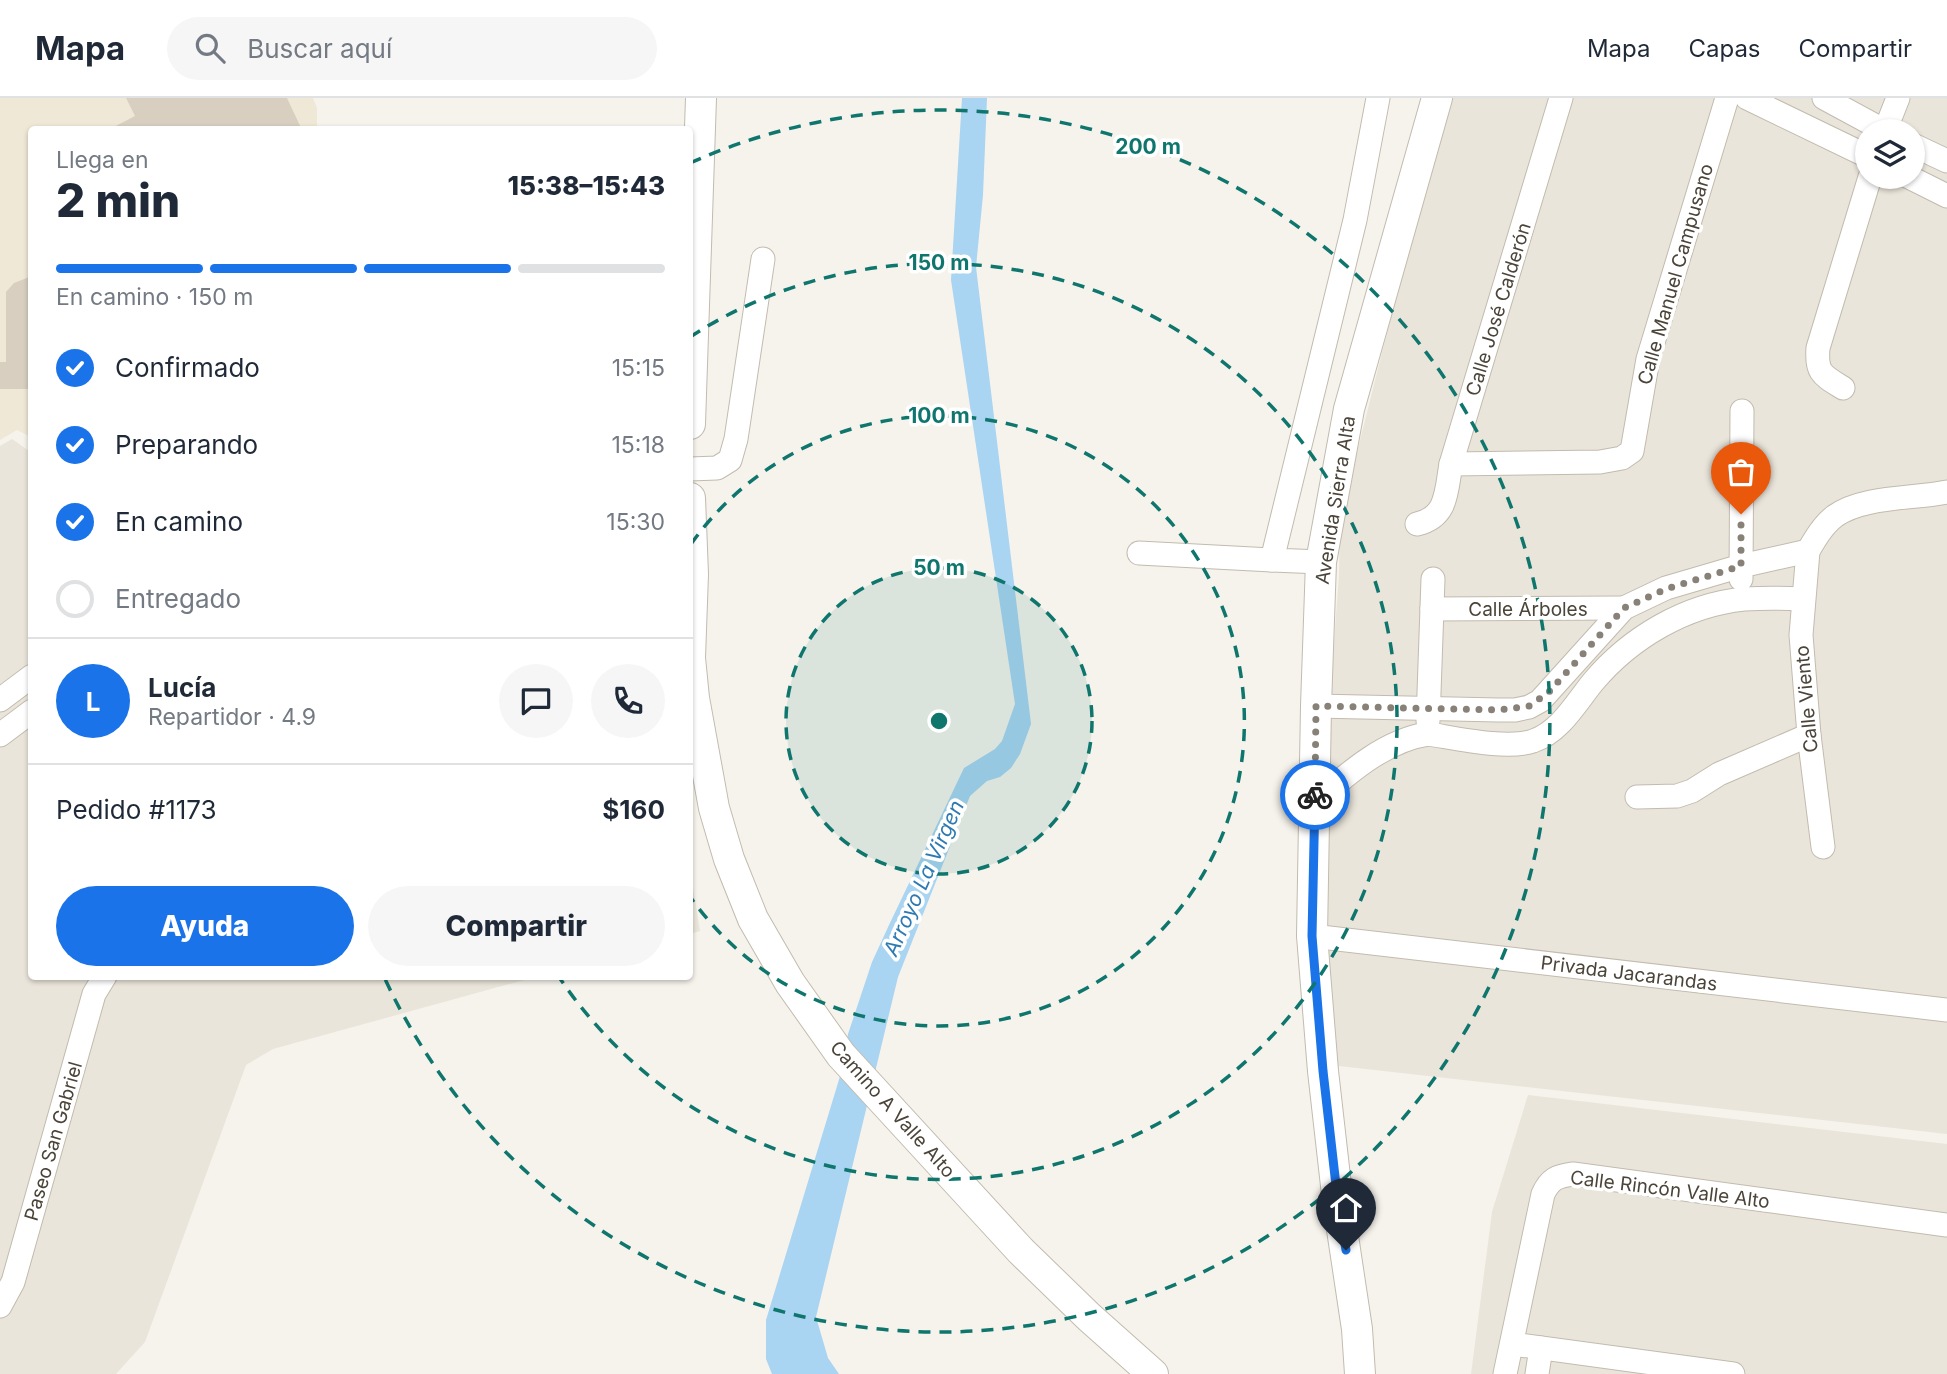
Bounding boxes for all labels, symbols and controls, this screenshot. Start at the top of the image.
search box [167,17,657,80]
text: Mapa [35,28,125,68]
icon: search [191,29,229,67]
text: Buscar aquí [247,33,392,64]
text: Mapa [1587,34,1650,63]
text: Capas [1688,34,1761,63]
text: Compartir [1799,34,1912,63]
map controls [1855,119,1925,189]
button: layers [1855,119,1925,189]
text: 200 m [1115,134,1181,159]
text: Llega en [56,146,148,174]
street label: Calle Manuel Campusano [1633,161,1718,387]
text: 15:38–15:43 [508,170,665,201]
text: 2 min [56,172,180,228]
street label: Calle José Calderón [1461,220,1536,399]
text: 150 m [909,250,969,275]
text: En camino · 150 m [56,283,253,311]
icon: check [56,349,94,387]
text: Confirmado [115,352,260,383]
text: 15:15 [612,354,665,382]
text: 100 m [908,403,970,428]
street label: Avenida Sierra Alta [1311,414,1360,586]
icon: check [56,426,94,464]
text: Preparando [115,429,258,460]
text: 15:18 [611,431,665,459]
pin [1711,442,1771,514]
icon: bag [1722,453,1760,491]
icon: check [56,503,94,541]
text: En camino [115,506,243,537]
text: 15:30 [606,508,665,536]
text: 50 m [913,555,965,580]
text: Entregado [115,583,241,614]
street label: Calle Árboles [1468,597,1588,621]
street label: Calle Viento [1790,644,1823,754]
button: chat [499,664,573,738]
button: phone [591,664,665,738]
text: Lucía [148,672,216,703]
text: L [86,686,100,717]
text: Repartidor · 4.9 [148,703,316,731]
centre of rings [927,709,951,733]
courier [1280,760,1350,830]
icon: bike [1296,776,1334,814]
text: Pedido #1173 [56,794,217,825]
text: $160 [602,794,665,825]
water label: Arroyo La Virgen [878,796,969,960]
button: Ayuda [56,886,354,966]
button: Compartir [368,886,665,966]
street label: Privada Jacarandas [1539,951,1719,996]
street label: Camino A Valle Alto [825,1036,960,1182]
street label: Paseo San Gabriel [20,1059,87,1223]
street label: Calle Rincón Valle Alto [1569,1166,1771,1213]
pin [1316,1178,1376,1250]
icon: home [1327,1189,1365,1227]

